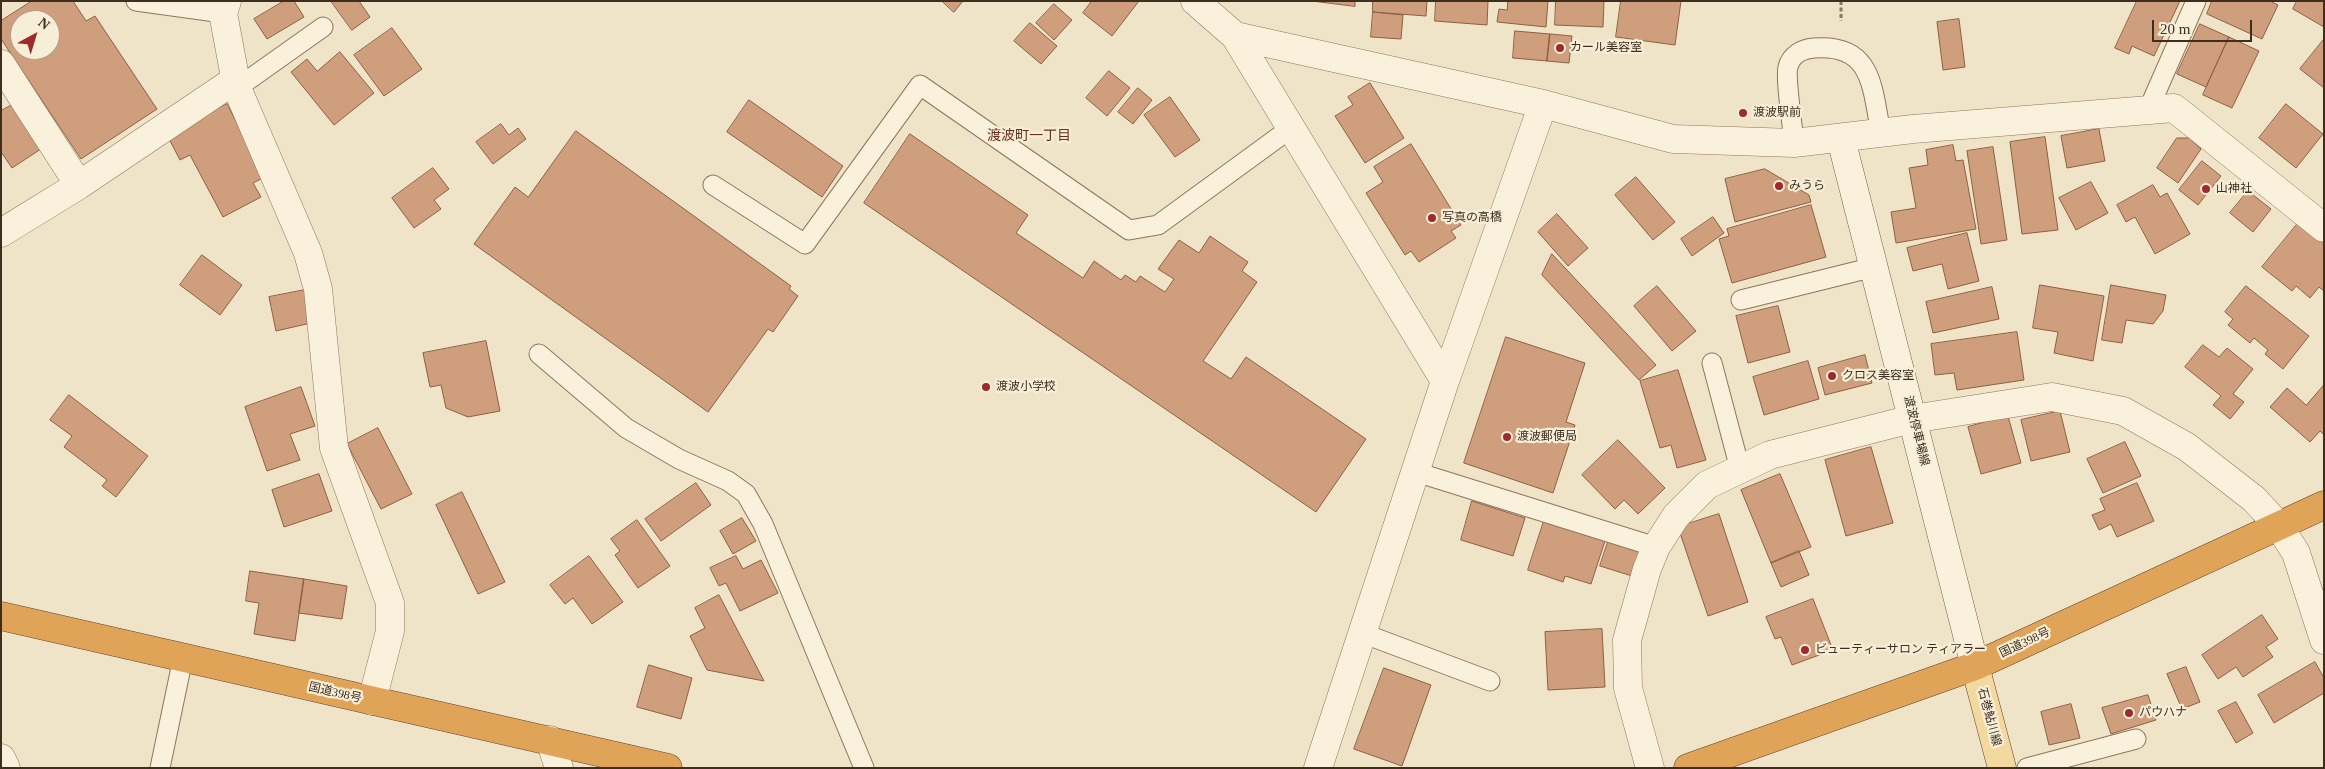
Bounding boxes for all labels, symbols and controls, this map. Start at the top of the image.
north arrow [10,10,60,60]
scale bar [2155,10,2255,42]
text: N [35,15,53,33]
text: 20 m [2160,21,2190,37]
place label: カール美容室 [1570,41,1642,55]
marker: カール美容室 [1554,42,1566,54]
place label: 渡波駅前 [1753,106,1801,120]
marker: 渡波駅前 [1737,107,1749,119]
district label: 渡波町一丁目 [987,128,1071,144]
place label: みうら [1789,179,1825,193]
marker: みうら [1773,180,1785,192]
place label: 山神社 [2216,182,2252,196]
marker: 山神社 [2200,183,2212,195]
place label: 写真の高橋 [1442,211,1502,225]
marker: 写真の高橋 [1426,212,1438,224]
place label: クロス美容室 [1842,369,1914,383]
marker: クロス美容室 [1826,370,1838,382]
place label: 渡波小学校 [996,380,1056,394]
marker: 渡波小学校 [980,381,992,393]
street label: 渡波停車場線 [1900,394,1932,468]
place label: 渡波郵便局 [1517,430,1577,444]
marker: 渡波郵便局 [1501,431,1513,443]
street label: 国道398号 [1997,625,2053,661]
place label: ビューティーサロン ティアラー [1815,643,1986,657]
marker: ビューティーサロン ティアラー [1799,644,1811,656]
street label: 国道398号 [307,680,363,706]
street label: 石巻鮎川線 [1974,686,2004,748]
place label: パウハナ [2139,706,2187,720]
marker: パウハナ [2123,707,2135,719]

